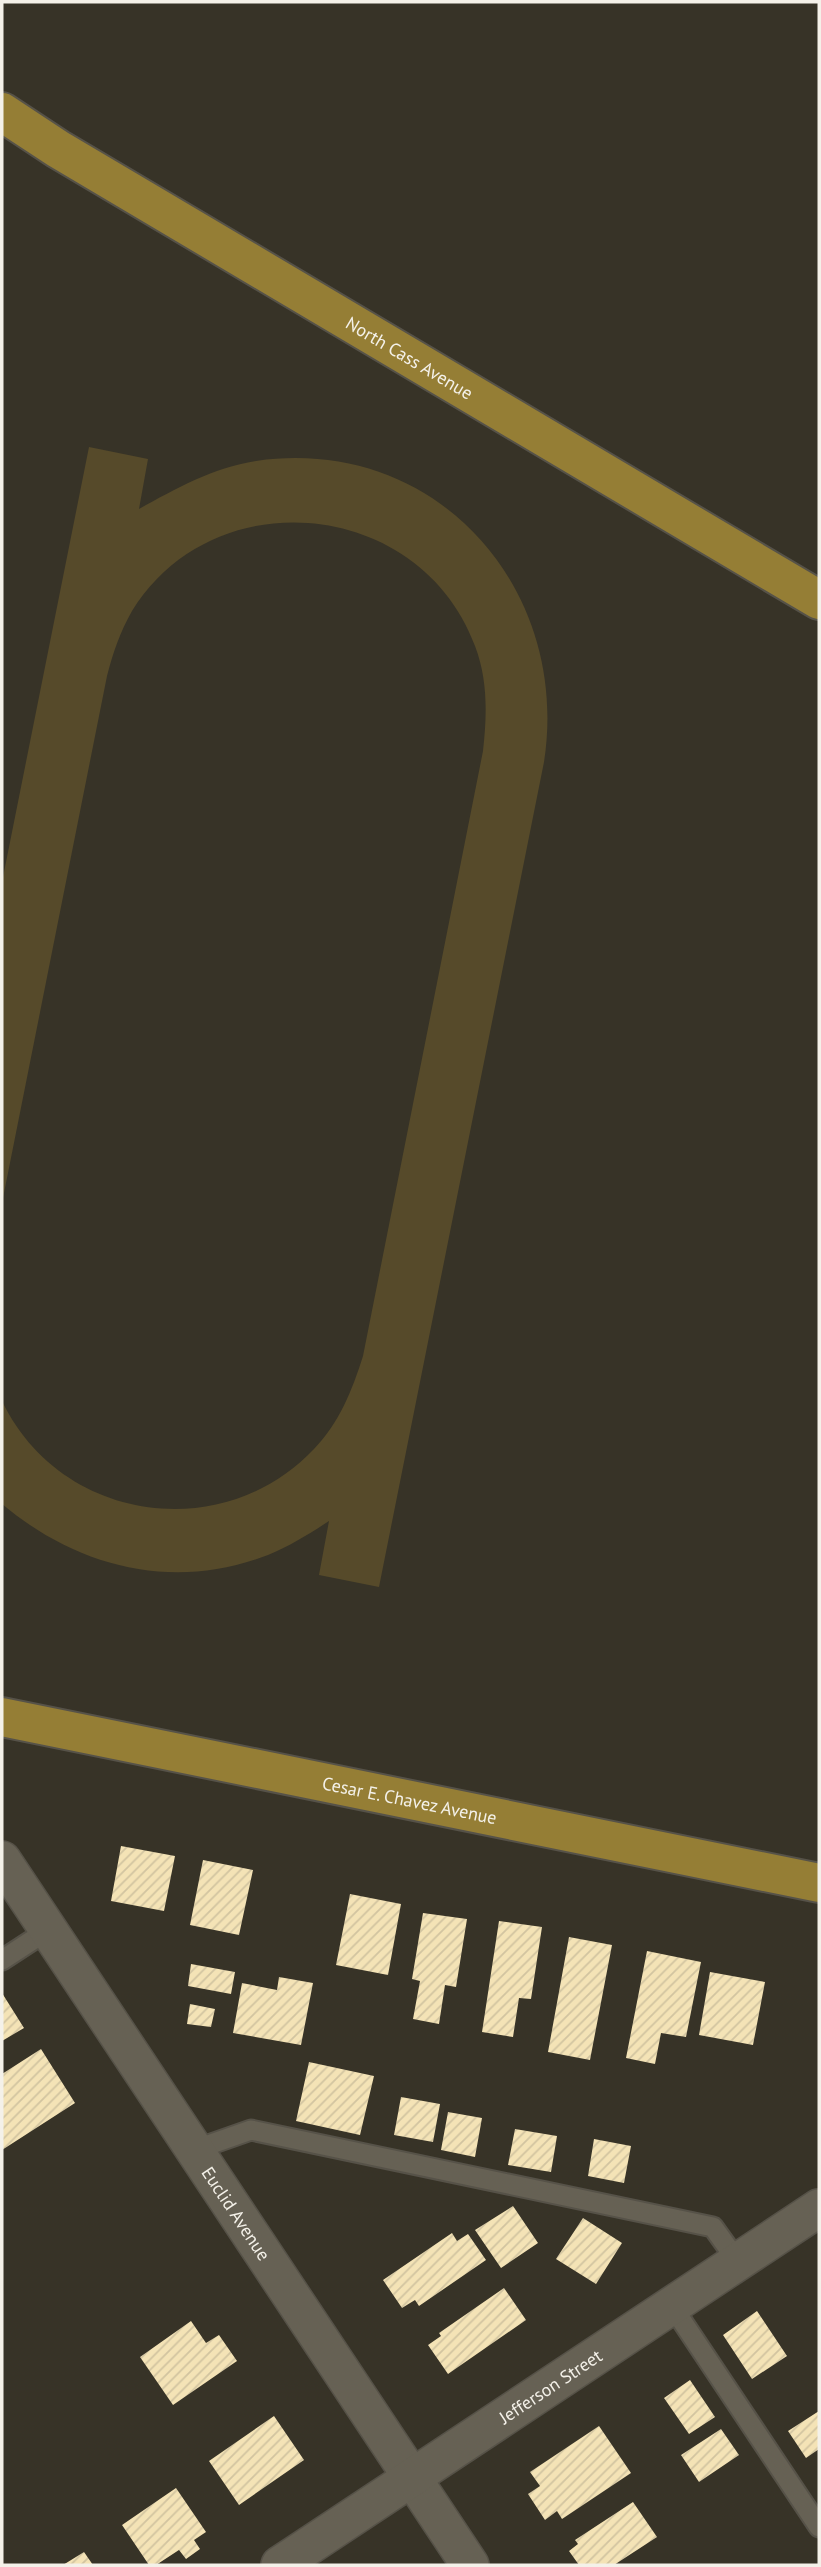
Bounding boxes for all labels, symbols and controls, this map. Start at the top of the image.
street label: North Cass Avenue [342,311,477,404]
street label: Cesar E. Chavez Avenue [320,1771,499,1829]
street label: Euclid Avenue [197,2162,276,2265]
street label: Jefferson Street [493,2344,606,2429]

